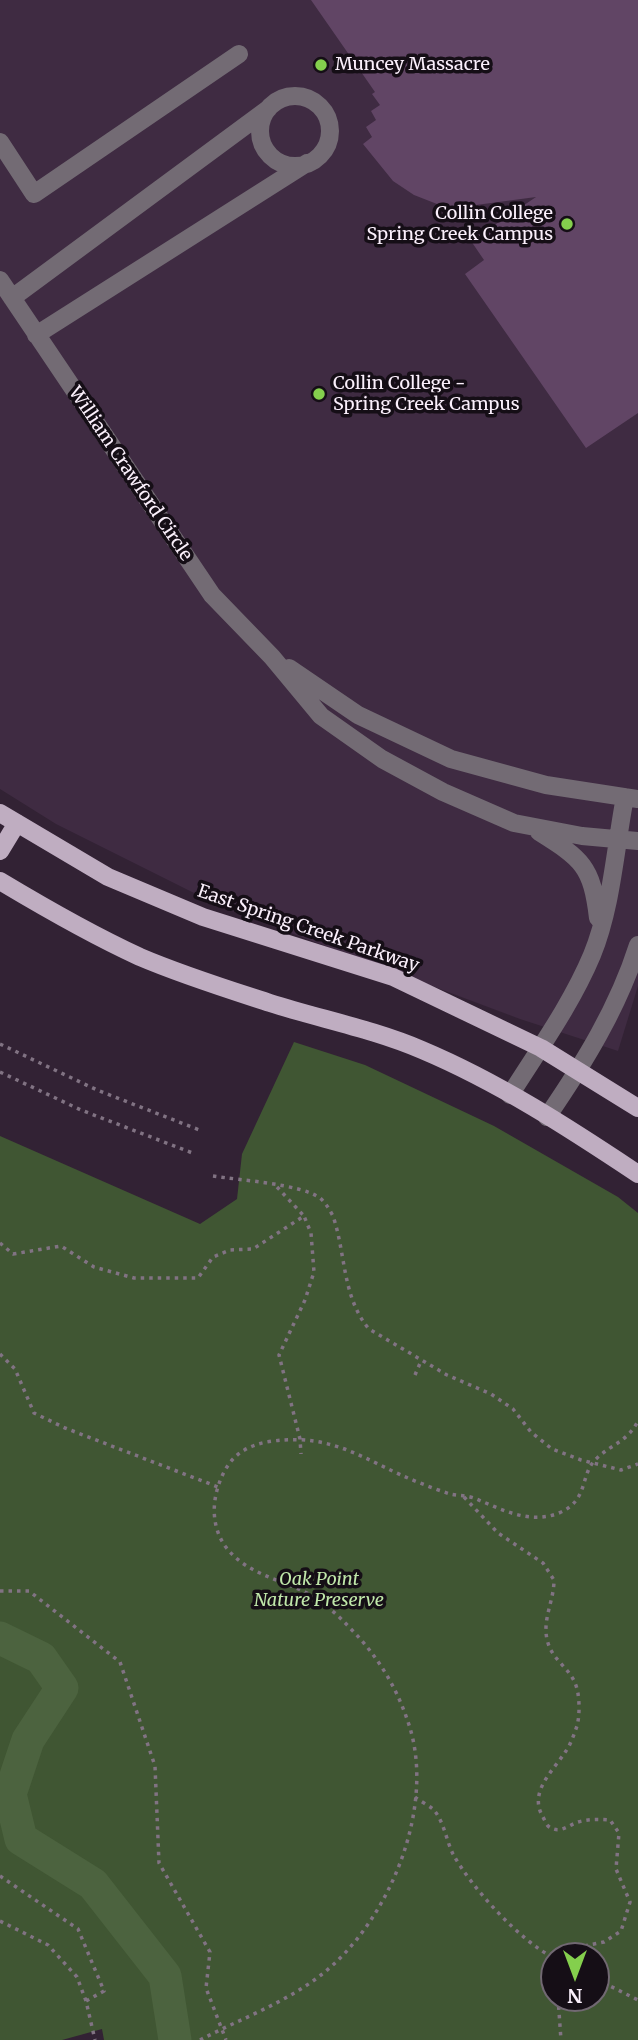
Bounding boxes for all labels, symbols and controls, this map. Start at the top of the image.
place label: Muncey Massacre [335,54,490,76]
marker: Muncey Massacre [313,57,329,73]
place label: Collin College Spring Creek Campus [367,203,553,246]
marker: Collin College Spring Creek Campus [559,216,575,232]
place label: Collin College - Spring Creek Campus [333,373,519,416]
street label: William Crawford Circle [64,383,196,565]
marker: Collin College - Spring Creek Campus [311,386,327,402]
street label: East Spring Creek Parkway [194,881,422,977]
park label: Oak Point Nature Preserve [254,1569,384,1612]
north arrow [540,1942,610,2012]
text: N [568,1984,583,2008]

